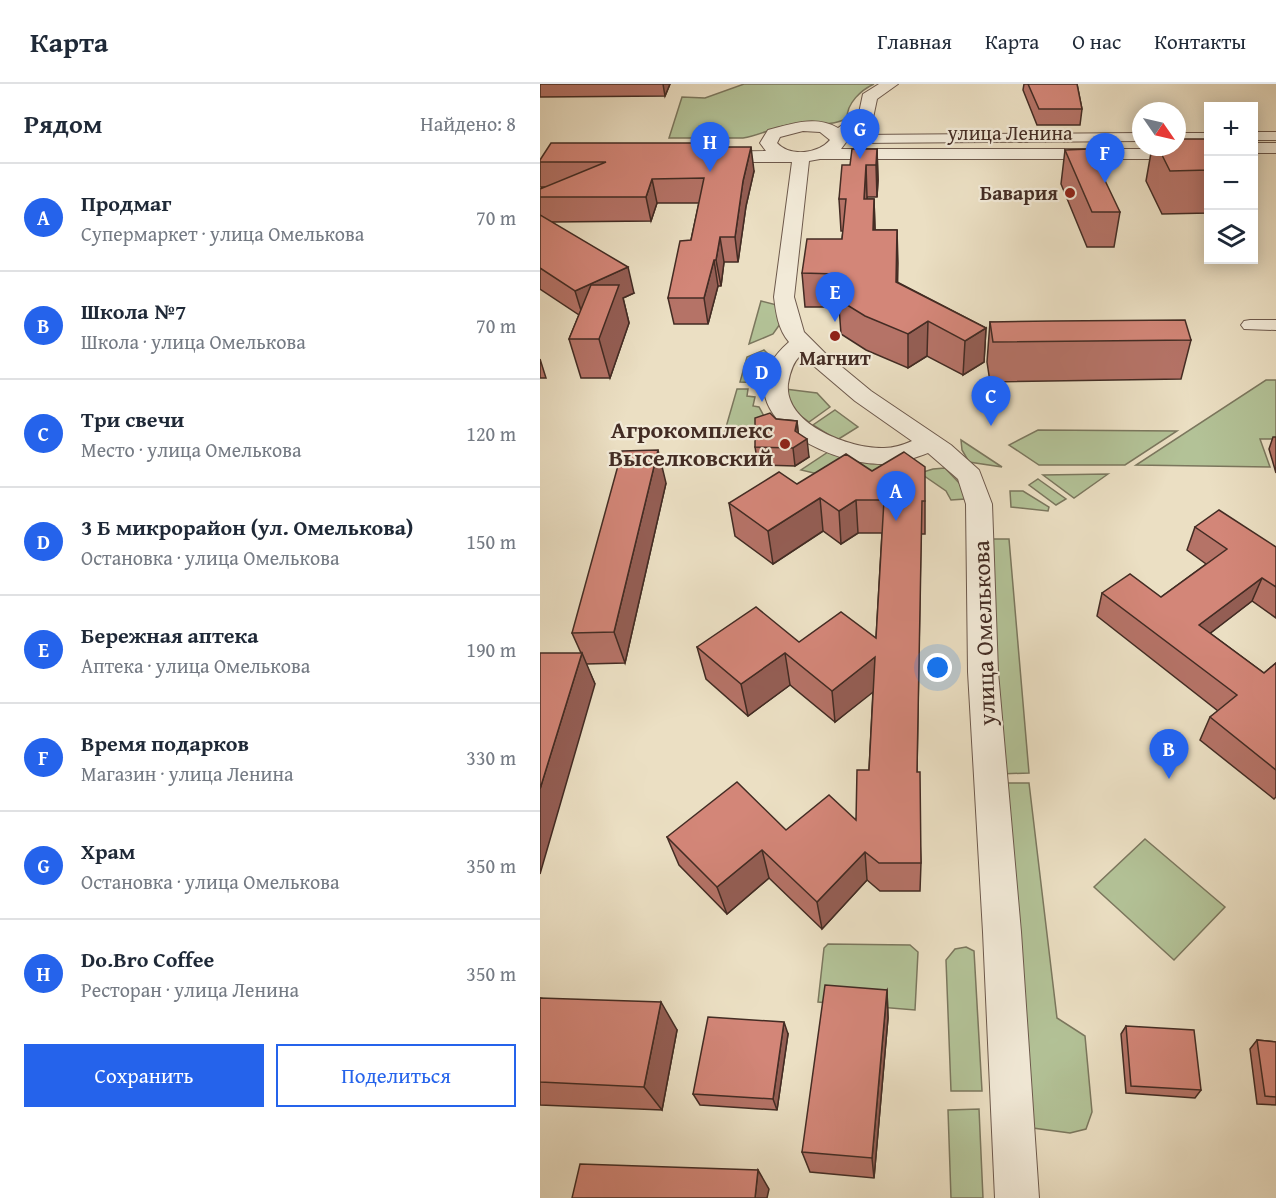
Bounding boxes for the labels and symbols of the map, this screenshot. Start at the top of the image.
north arrow [1132,102,1186,156]
pin: G [840,110,880,159]
street label: улица Ленина [946,118,1073,147]
pin: H [690,122,730,172]
pin: F [1086,134,1124,183]
place label: Бавария [980,178,1058,207]
marker: Бавария [1063,186,1077,200]
pin: E [816,272,854,322]
marker: Магнит [828,329,842,343]
place label: Магнит [799,343,871,372]
pin: D [742,352,782,402]
pin: C [972,376,1010,426]
place label: Агрокомплекс Выселковский [609,412,773,475]
marker: Агрокомплекс Выселковский [778,437,792,451]
pin: A [876,472,916,521]
street label: улица Омелькова [963,539,1004,727]
your location [923,653,952,682]
pin: B [1150,730,1188,779]

